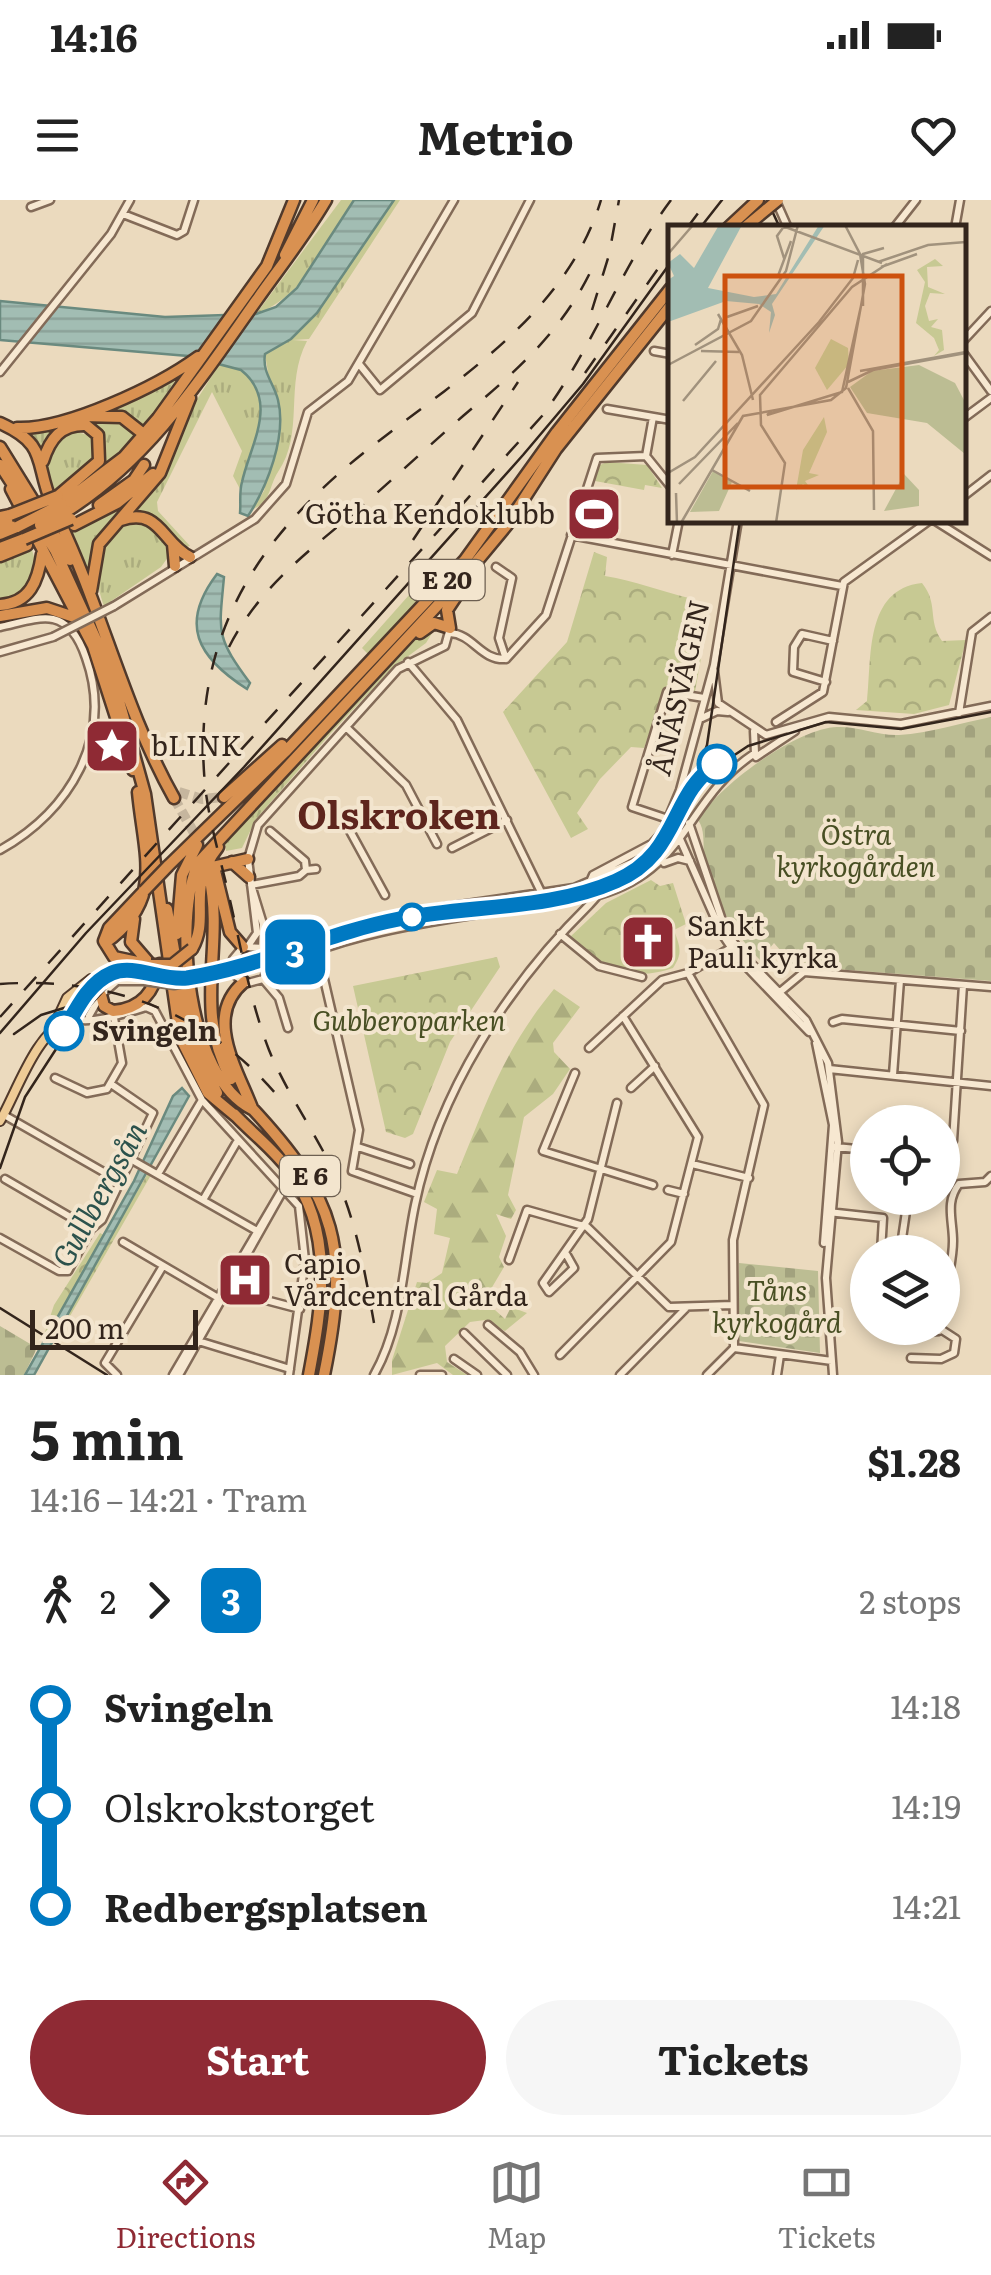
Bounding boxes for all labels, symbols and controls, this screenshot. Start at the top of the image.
text: 14:16 [50,7,138,64]
text: Metrio [417,102,574,169]
icon: menu [30,108,85,163]
icon: heart [906,108,961,163]
inset map [668,225,966,522]
sports icon: Götha Kendoklubb [564,484,624,544]
place label: Götha Kendoklubb [305,491,555,533]
road number: E 20 [410,560,484,600]
street label: ÅNÄSVÄGEN [637,596,719,780]
place icon: bLINK [82,716,142,776]
place label: bLINK [151,723,242,765]
unlabelled marker [698,745,736,783]
district label: Olskroken [297,784,501,841]
park label: Östra kyrkogården [776,812,936,886]
place label: Sankt Pauli kyrka [687,903,838,977]
unlabelled marker [399,904,425,930]
church icon: Sankt Pauli kyrka [618,912,678,972]
line badge: 3 [262,920,328,984]
text: 3 [285,926,305,978]
park label: Gubberoparken [312,998,506,1040]
place label: Svingeln [92,1008,217,1050]
marker: Svingeln [45,1012,83,1050]
map controls [850,1105,960,1345]
button: locate [850,1105,960,1215]
water label: Gullbergsån [39,1112,156,1275]
road number: E 6 [280,1156,340,1196]
button: layers [850,1235,960,1345]
place label: Capio Vårdcentral Gårda [284,1241,528,1315]
hospital icon: Capio Vårdcentral Gårda [215,1250,275,1310]
park label: Tåns kyrkogård [712,1268,842,1342]
scale bar [30,1305,198,1350]
text: 200 m [45,1306,124,1348]
text: 5 min [30,1395,184,1477]
text: $1.28 [867,1432,961,1489]
text: 14:16 – 14:21 · Tram [30,1474,307,1522]
icon: walk [30,1573,85,1628]
icon: forward [131,1573,186,1628]
text: 3 [221,1574,241,1626]
text: 2 [100,1576,116,1624]
text: 2 stops [859,1576,961,1624]
text: Svingeln [104,1677,274,1734]
text: 14:18 [890,1681,961,1729]
text: Olskrokstorget [104,1777,375,1834]
text: 14:19 [891,1781,961,1829]
text: Redbergsplatsen [104,1877,428,1934]
text: 14:21 [892,1881,961,1929]
button: Start [30,2000,486,2115]
button: Tickets [506,2000,961,2115]
tab: Directions [116,2155,256,2257]
tab: Map [487,2155,546,2257]
tab: Tickets [778,2155,875,2257]

